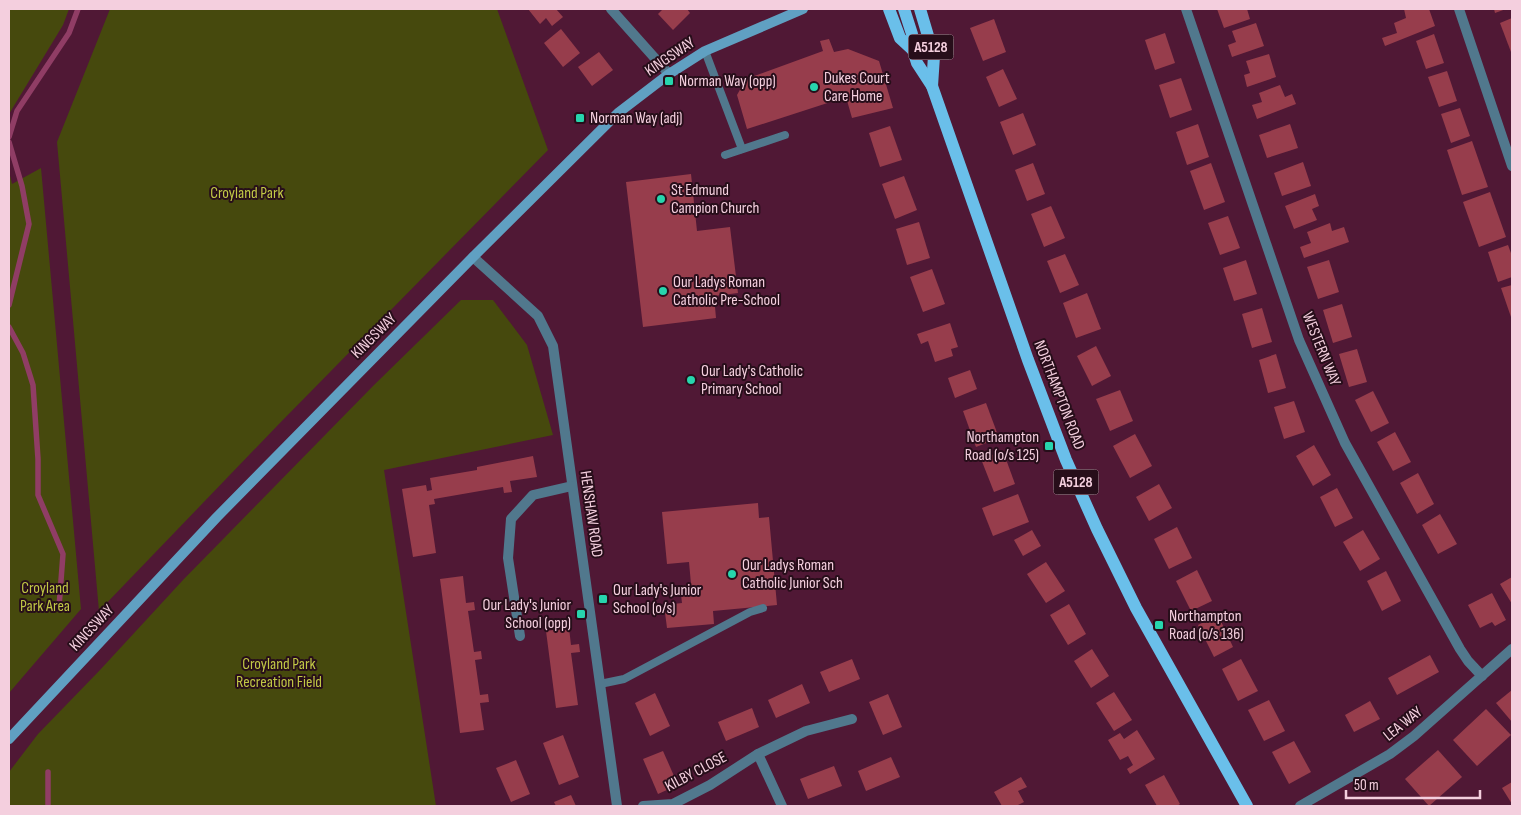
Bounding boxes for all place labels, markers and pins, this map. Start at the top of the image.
place label: Dukes Court Care Home [824,69,890,106]
place label: Norman Way (opp) [679,72,776,91]
marker: Norman Way (opp) [663,75,675,87]
marker: Dukes Court Care Home [808,81,820,93]
place label: Norman Way (adj) [590,109,683,128]
marker: Norman Way (adj) [574,112,586,124]
place label: St Edmund Campion Church [671,181,759,218]
marker: St Edmund Campion Church [655,193,667,205]
place label: Our Ladys Roman Catholic Pre-School [673,273,780,310]
marker: Our Ladys Roman Catholic Pre-School [657,285,669,297]
place label: Our Lady's Catholic Primary School [701,362,803,399]
marker: Our Lady's Catholic Primary School [685,374,697,386]
place label: Northampton Road (o/s 125) [965,428,1039,465]
marker: Northampton Road (o/s 125) [1043,440,1055,452]
place label: Our Ladys Roman Catholic Junior Sch [742,556,843,593]
marker: Our Ladys Roman Catholic Junior Sch [726,568,738,580]
place label: Our Lady's Junior School (o/s) [613,581,702,618]
marker: Our Lady's Junior School (o/s) [597,593,609,605]
place label: Our Lady's Junior School (opp) [483,596,571,633]
place label: Northampton Road (o/s 136) [1169,607,1244,644]
marker: Our Lady's Junior School (opp) [575,608,587,620]
marker: Northampton Road (o/s 136) [1153,619,1165,631]

